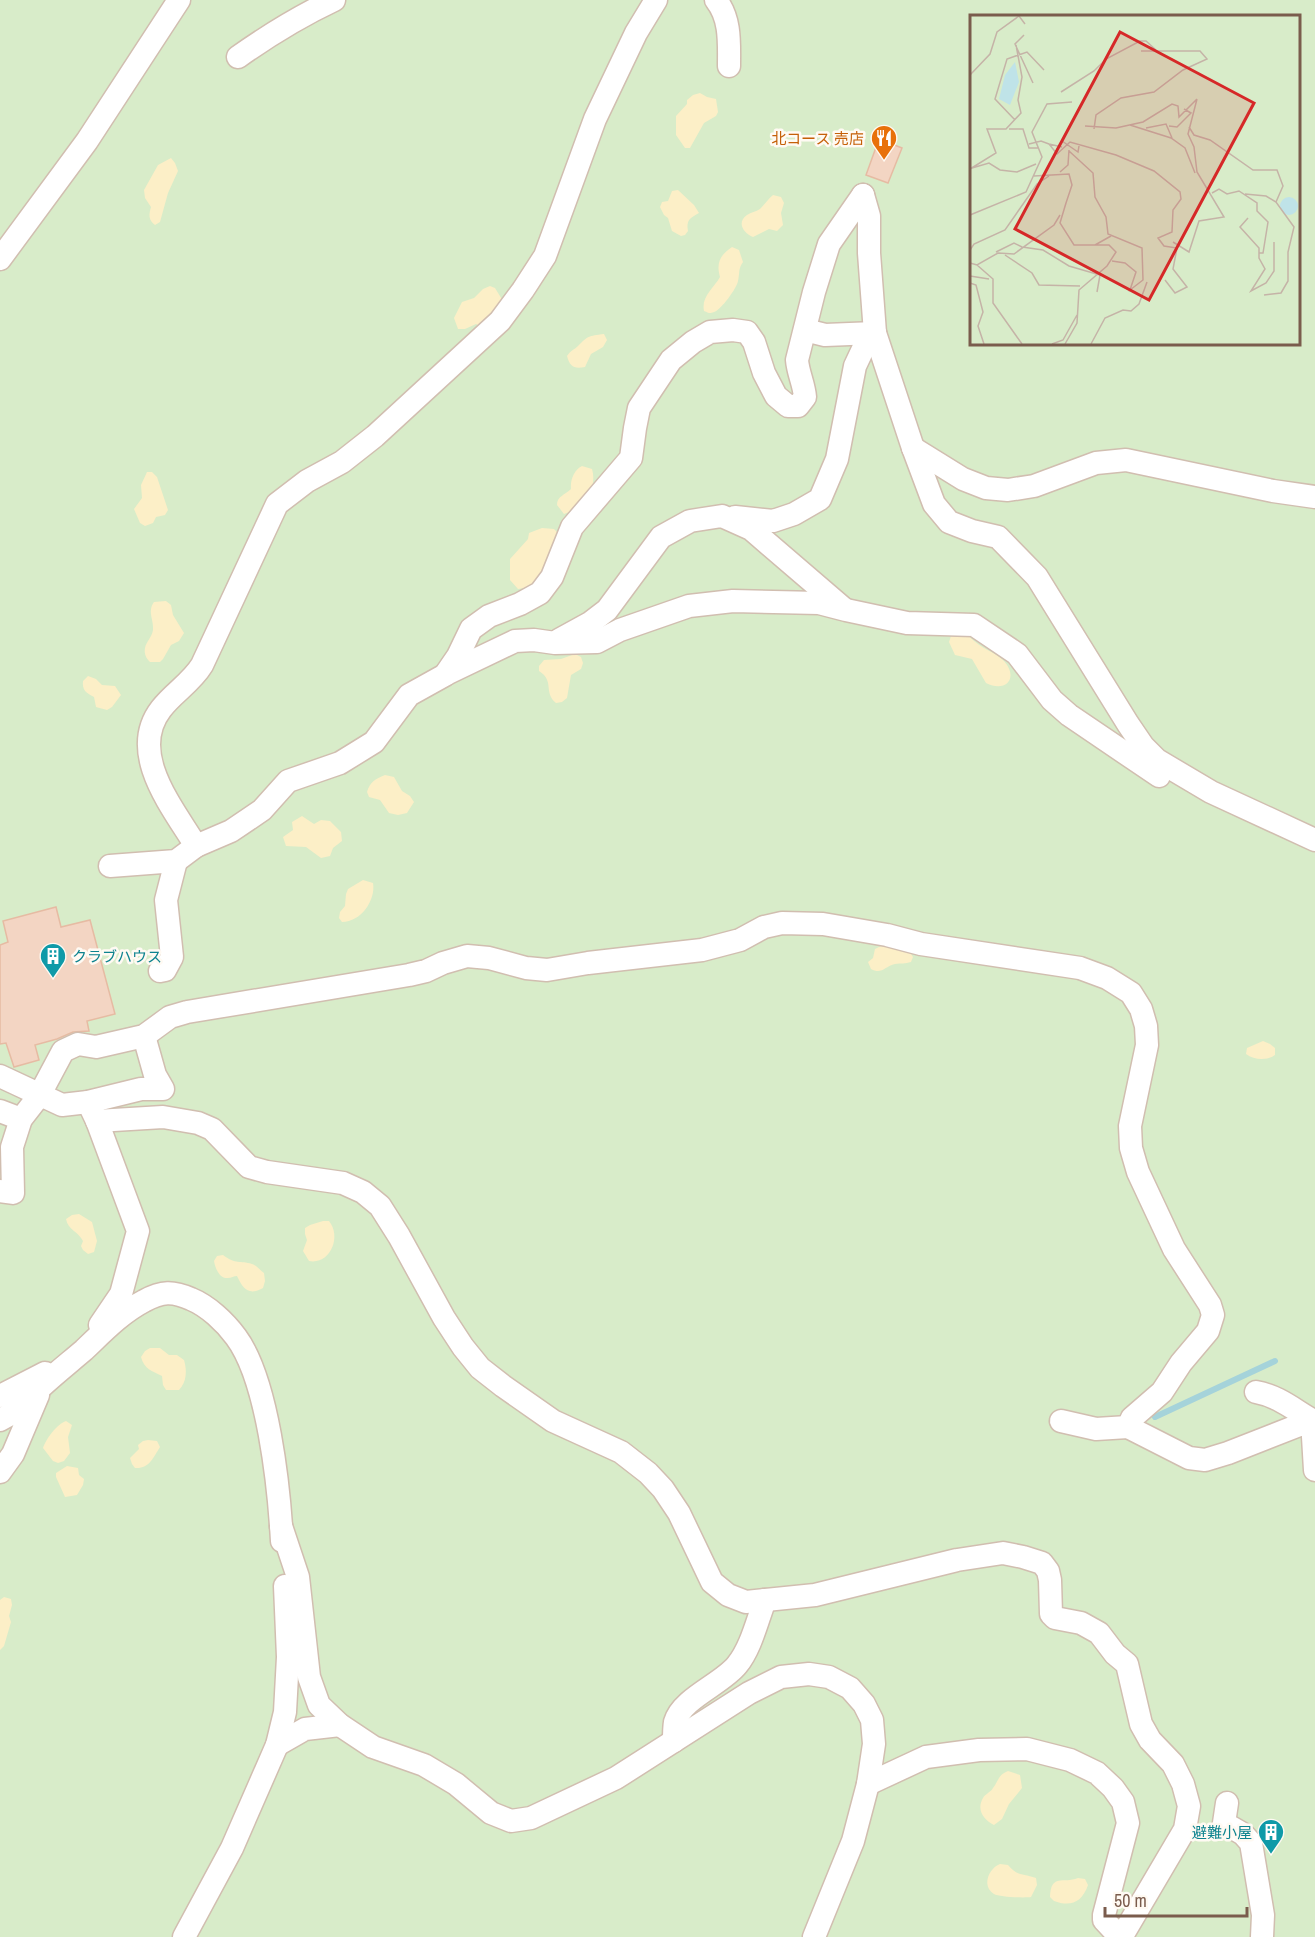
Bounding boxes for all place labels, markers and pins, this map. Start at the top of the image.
restaurant icon: 北コース 売店 [869,123,899,161]
place label: 北コース 売店 [771,128,864,149]
building icon: クラブハウス [38,941,68,979]
place label: クラブハウス [72,946,162,967]
building icon: 避難小屋 [1256,1817,1286,1855]
place label: 避難小屋 [1192,1822,1252,1843]

